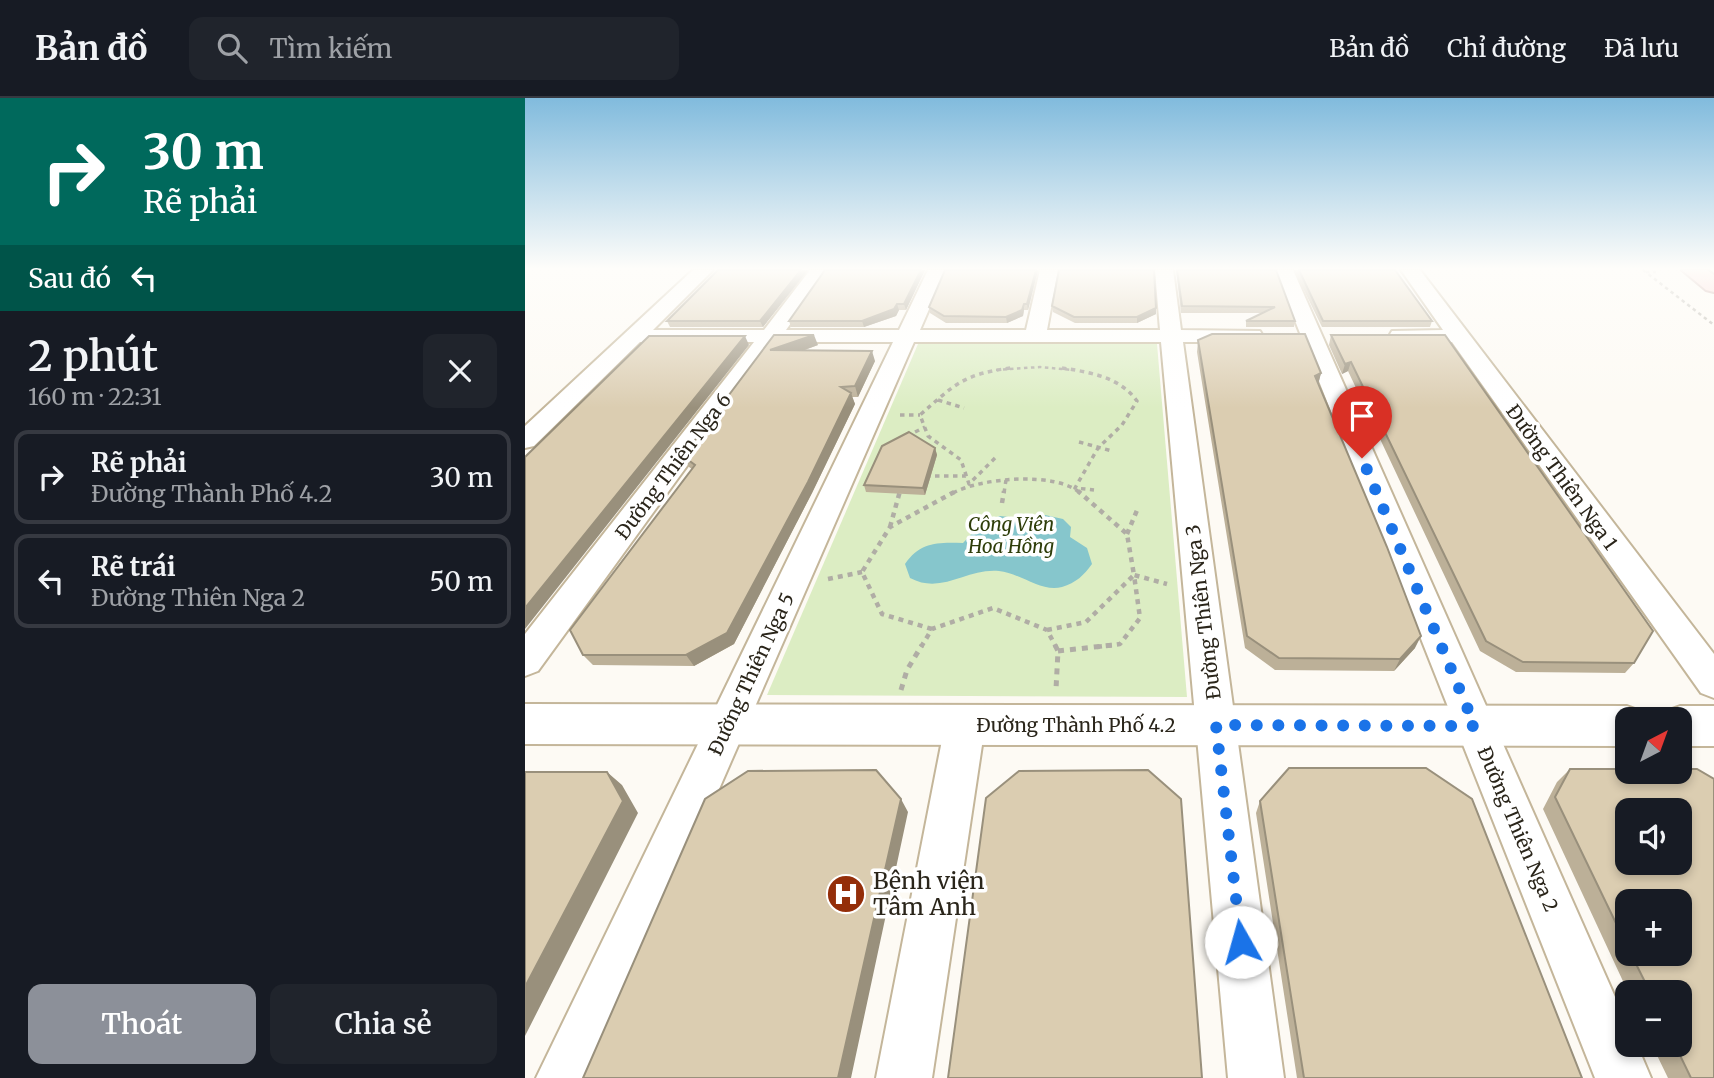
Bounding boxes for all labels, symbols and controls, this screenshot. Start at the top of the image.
search box [189,17,679,80]
text: Bản đồ [35,28,147,69]
icon: search [213,29,251,67]
text: Tìm kiếm [269,32,392,65]
text: Bản đồ [1329,33,1409,64]
text: Chỉ đường [1447,33,1566,64]
text: Đã lưu [1604,33,1679,64]
text: 30 m [143,121,264,182]
icon: right [28,126,119,217]
text: Rẽ phải [143,182,257,222]
icon: left [125,259,163,297]
text: Sau đó [28,262,111,295]
text: 2 phút [28,330,158,382]
button: close [423,334,497,408]
text: 160 m · 22:31 [28,382,162,411]
pin [1332,386,1392,458]
street label: Đường Thiên Nga 6 [610,388,736,544]
icon: arrive [1343,397,1381,435]
street label: Đường Thiên Nga 1 [1501,399,1623,555]
text: Rẽ phải [91,446,187,479]
icon: right [32,458,70,496]
text: 30 m [430,461,493,494]
text: Đường Thành Phố 4.2 [91,479,332,508]
park label: Công Viên Hoa Hồng [967,512,1054,558]
street label: Đường Thiên Nga 3 [1180,523,1226,701]
text: Rẽ trái [91,550,176,583]
icon: left [32,562,70,600]
text: 50 m [429,565,493,598]
text: Đường Thiên Nga 2 [91,583,305,612]
street label: Đường Thiên Nga 5 [703,589,799,759]
north arrow [1615,707,1692,784]
map controls [1615,707,1692,1057]
street label: Đường Thành Phố 4.2 [976,713,1176,737]
street label: Đường Thiên Nga 2 [1472,743,1564,915]
button: sound [1615,798,1692,875]
place label: Bệnh viện Tâm Anh [873,866,985,921]
hospital icon: Bệnh viện Tâm Anh [825,873,867,915]
button: + [1615,889,1692,966]
position arrow [1204,905,1278,979]
button: − [1615,980,1692,1057]
button: Thoát [28,984,256,1064]
button: Chia sẻ [270,984,497,1064]

